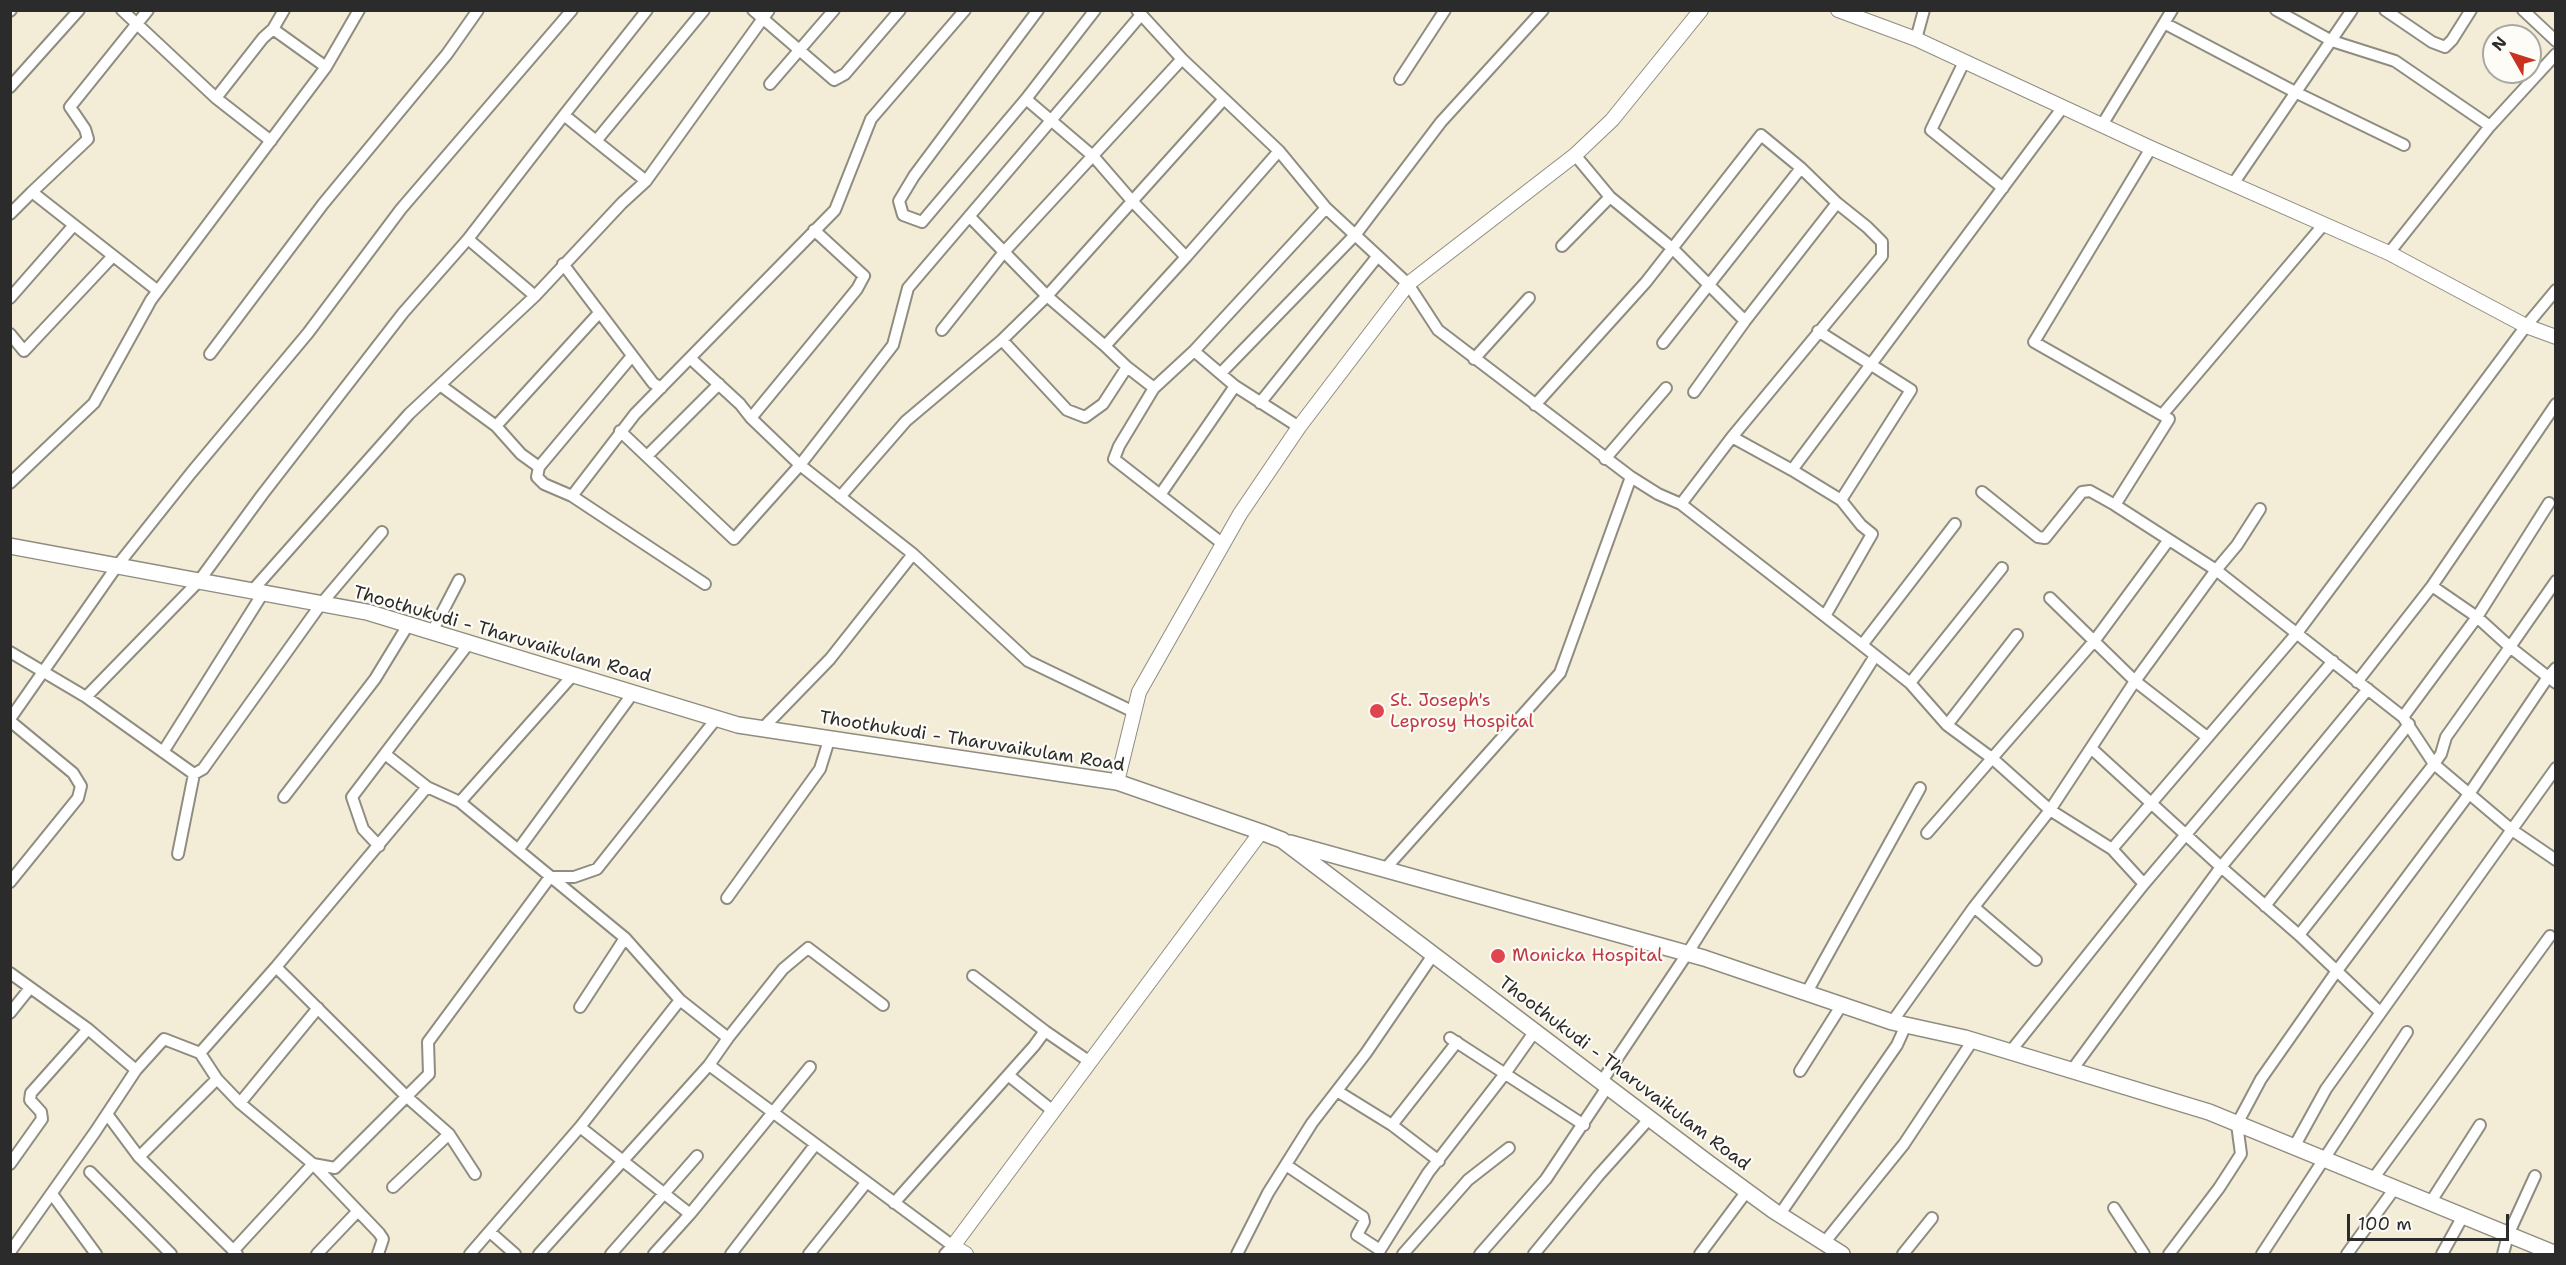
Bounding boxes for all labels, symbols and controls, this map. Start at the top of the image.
north arrow [2482,24,2542,84]
text: N [2487,32,2511,55]
street label: Thoothukudi - Tharuvaikulam Road [350,582,654,688]
place label: St. Joseph's Leprosy Hospital [1390,690,1534,732]
marker: St. Joseph's Leprosy Hospital [1368,702,1386,720]
street label: Thoothukudi - Tharuvaikulam Road [818,707,1126,777]
place label: Monicka Hospital [1512,945,1663,967]
marker: Monicka Hospital [1489,947,1507,965]
street label: Thoothukudi - Tharuvaikulam Road [1494,972,1754,1176]
scale bar [2350,1202,2512,1240]
text: 100 m [2358,1212,2412,1236]

